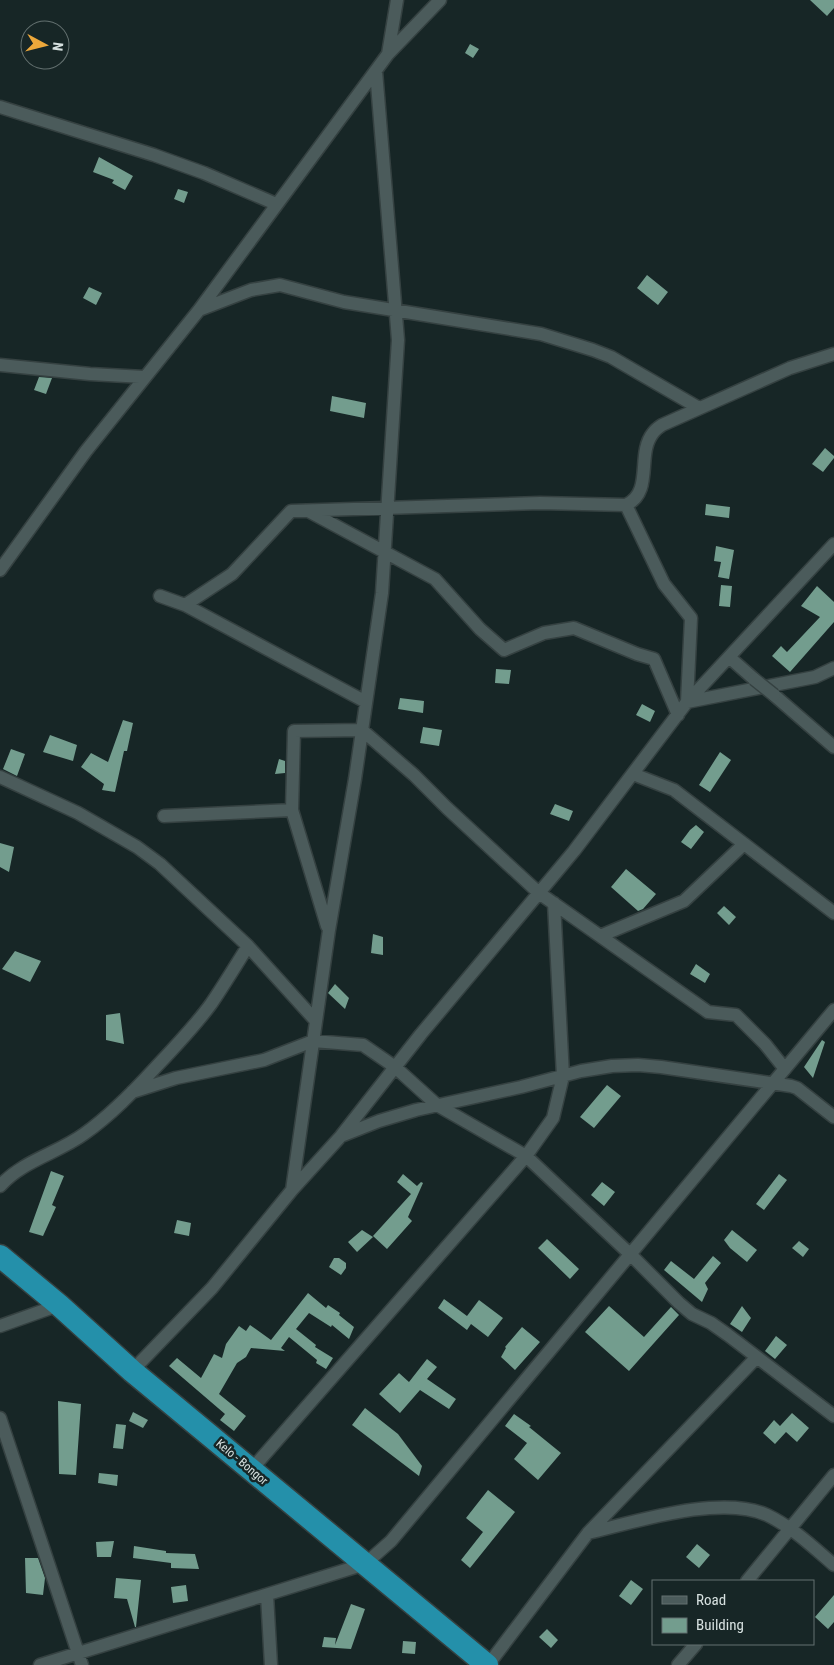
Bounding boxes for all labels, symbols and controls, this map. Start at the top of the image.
north arrow [20,20,70,70]
text: N [49,41,66,52]
street label: Kelo - Bongor [213,1436,271,1488]
legend [652,1580,814,1645]
text: Road [696,1591,726,1609]
text: Building [696,1616,744,1634]

